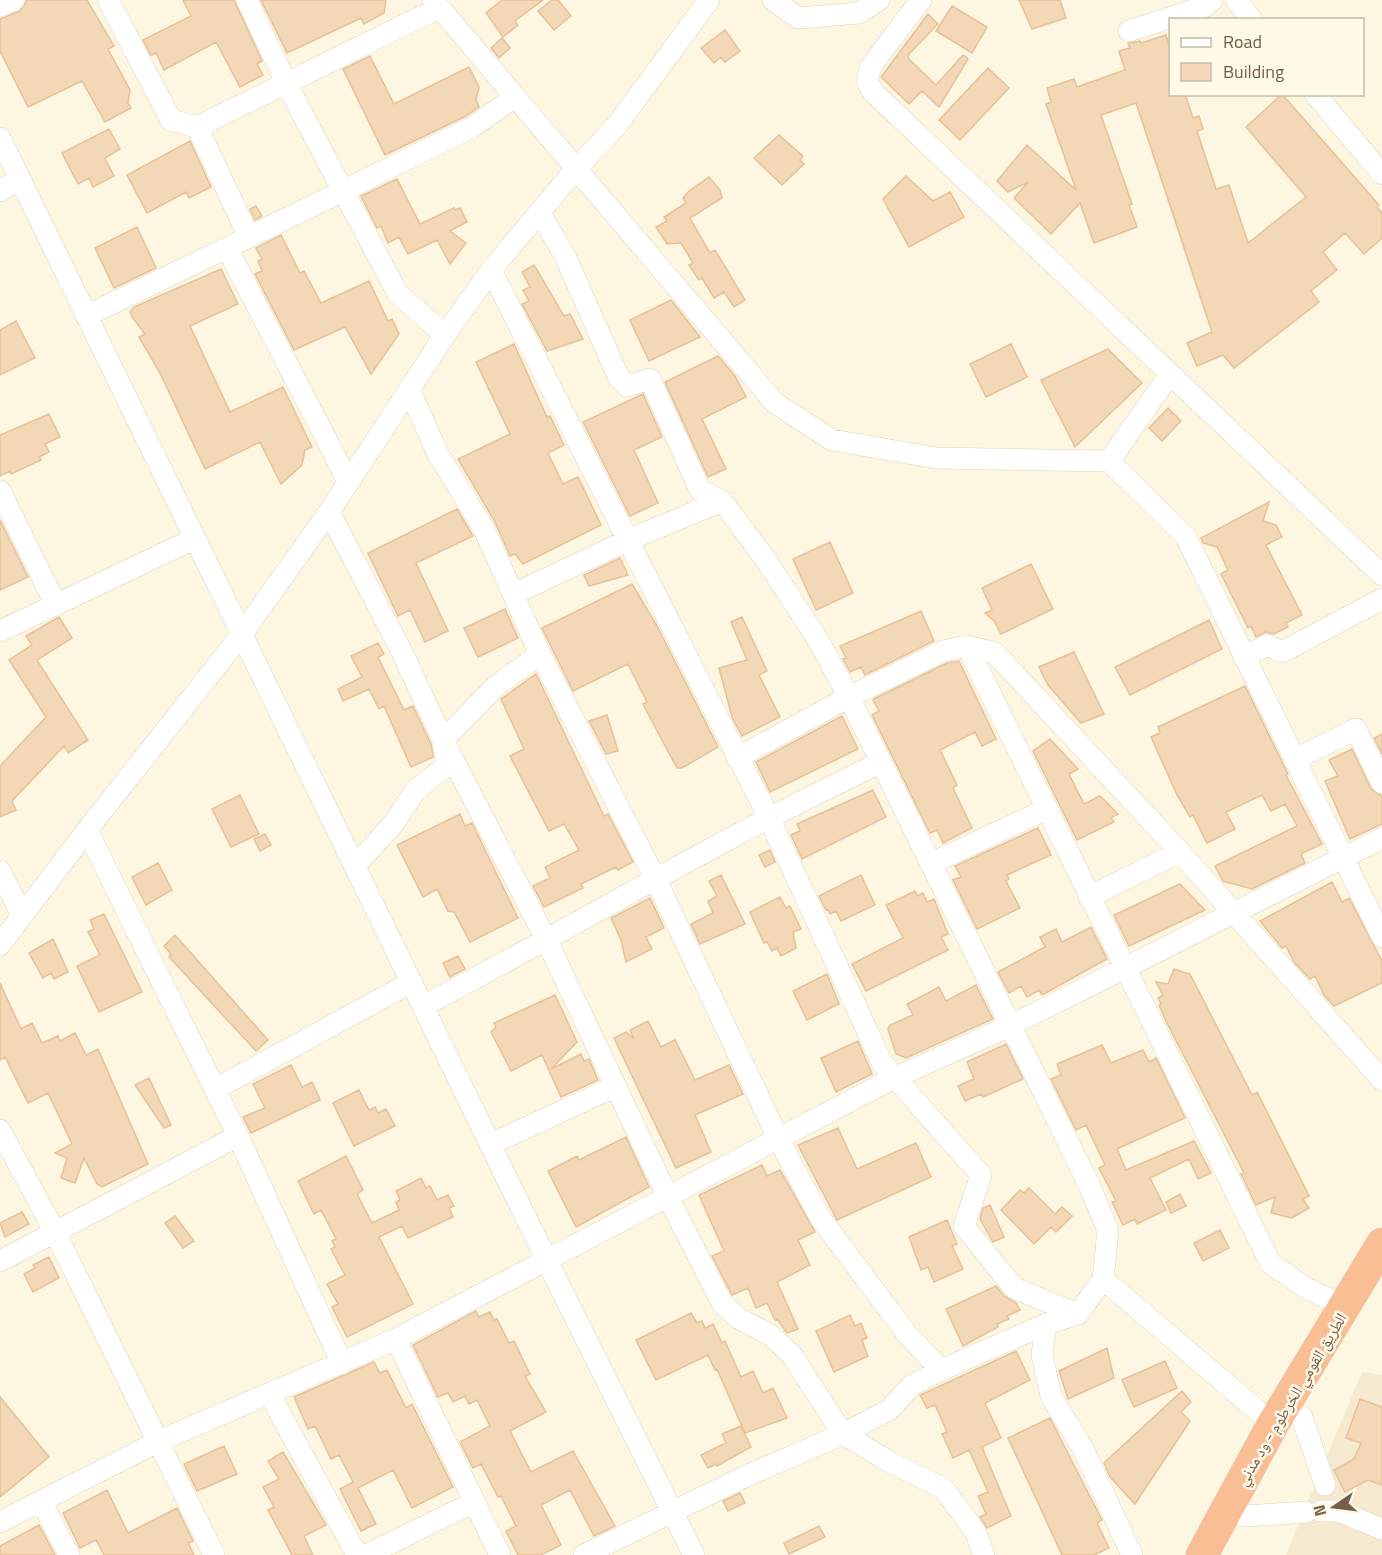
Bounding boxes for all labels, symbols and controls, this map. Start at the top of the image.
legend [1169,18,1364,96]
text: Road [1223,28,1262,55]
text: Building [1223,58,1284,85]
street label: الطريق القومي الخرطوم - ود مدني [1230,1308,1353,1491]
north arrow [1304,1477,1364,1537]
text: N [1306,1502,1332,1519]

